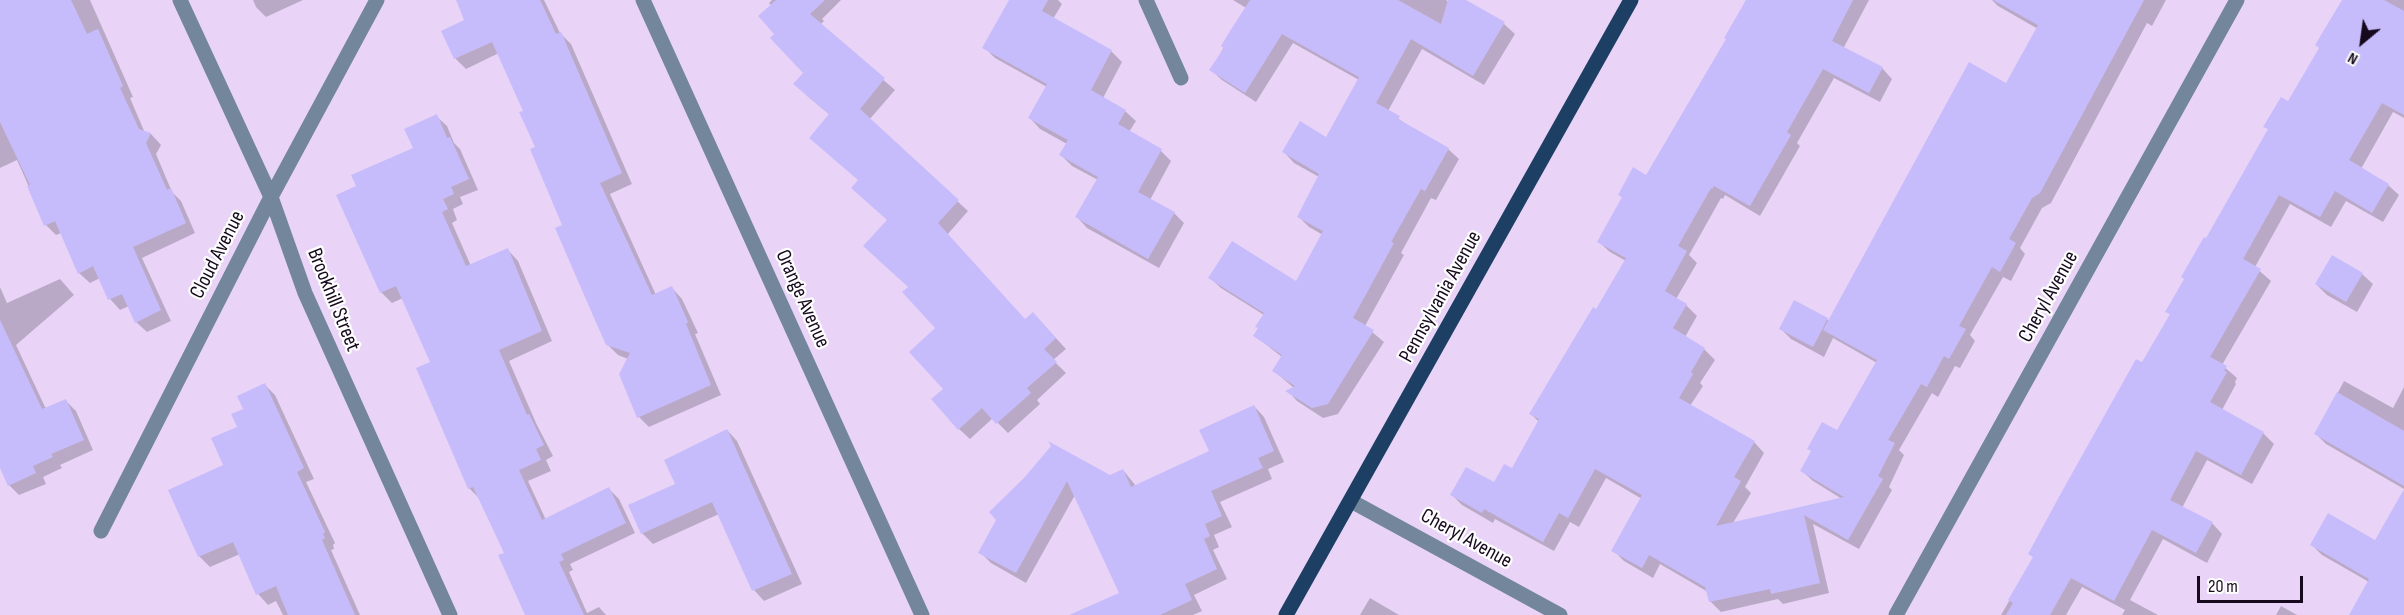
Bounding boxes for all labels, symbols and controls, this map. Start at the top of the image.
north arrow [2332,12,2392,72]
text: N [2345,48,2361,69]
street label: Cloud Avenue [185,207,251,303]
street label: Pennsylvania Avenue [1395,227,1487,367]
street label: Brookhill Street [301,245,365,355]
street label: Orange Avenue [769,246,835,352]
street label: Cheryl Avenue [2014,247,2084,347]
street label: Cheryl Avenue [1416,504,1516,574]
scale bar [2200,564,2306,602]
text: 20 m [2208,576,2238,597]

